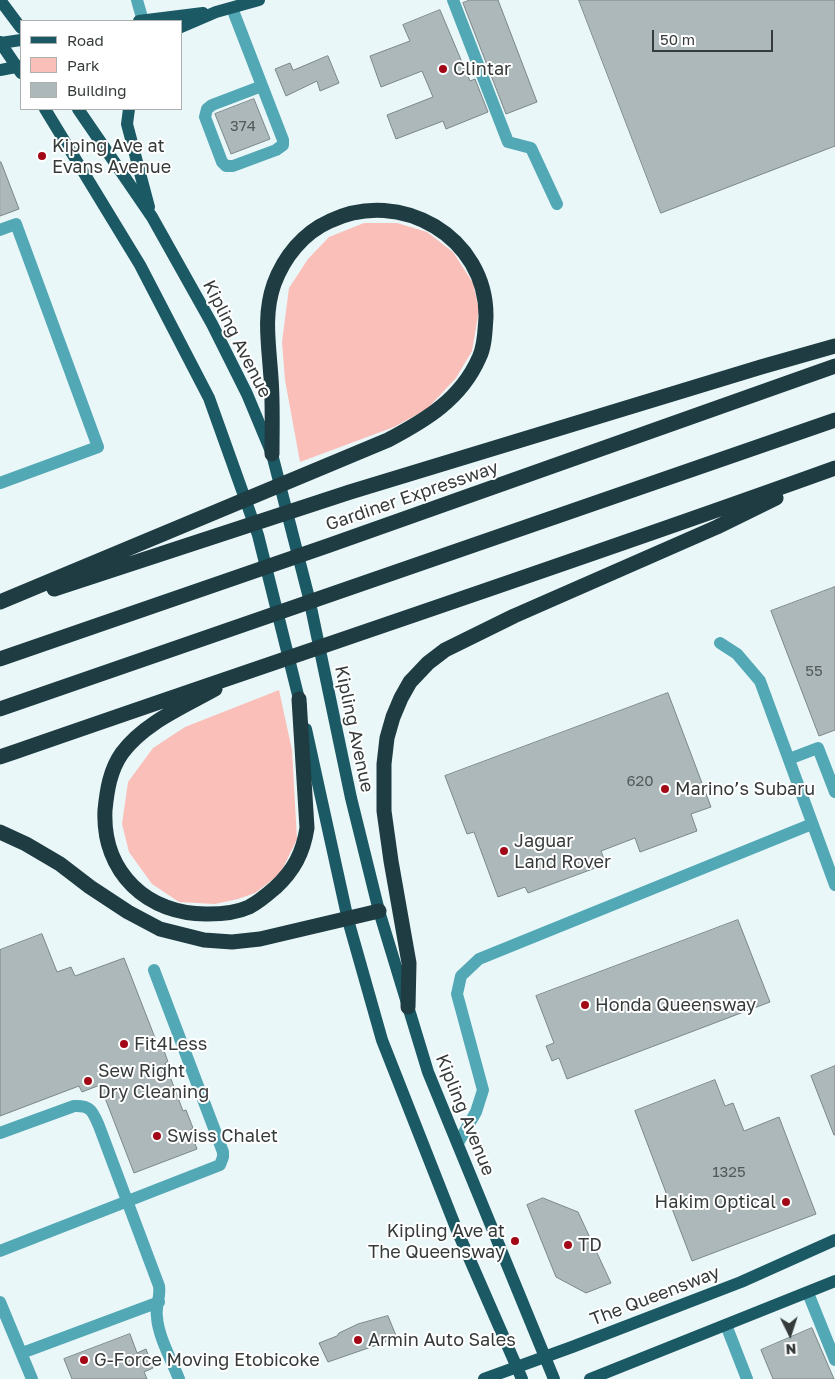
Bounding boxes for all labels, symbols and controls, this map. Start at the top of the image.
legend [20,20,182,110]
scale bar [655,20,776,52]
text: 50 m [660,30,695,48]
text: Road [67,31,104,49]
text: Park [67,56,99,74]
place label: Clintar [453,58,511,80]
marker: Clintar [437,63,449,75]
text: Building [67,81,127,99]
house number: 374 [230,117,256,135]
place label: Kiping Ave at Evans Avenue [52,135,171,178]
marker: Kiping Ave at Evans Avenue [36,150,48,162]
street label: Kipling Avenue [198,277,276,401]
street label: Gardiner Expressway [323,456,501,536]
house number: 55 [805,662,823,680]
street label: Kipling Avenue [330,664,378,794]
house number: 620 [626,772,654,790]
place label: Marino’s Subaru [675,778,815,800]
marker: Marino’s Subaru [659,783,671,795]
place label: Jaguar Land Rover [514,830,611,872]
marker: Jaguar Land Rover [498,845,510,857]
place label: Honda Queensway [595,994,756,1016]
marker: Honda Queensway [579,999,591,1011]
place label: Fit4Less [134,1033,207,1055]
marker: Fit4Less [118,1038,130,1050]
street label: Kipling Avenue [431,1051,499,1179]
place label: Sew Right Dry Cleaning [98,1060,209,1102]
marker: Sew Right Dry Cleaning [82,1075,94,1087]
place label: Swiss Chalet [167,1125,278,1147]
marker: Swiss Chalet [151,1130,163,1142]
house number: 1325 [712,1163,746,1181]
place label: Hakim Optical [655,1191,776,1213]
marker: Hakim Optical [780,1196,792,1208]
place label: Kipling Ave at The Queensway [368,1220,505,1262]
place label: TD [578,1234,602,1256]
marker: Kipling Ave at The Queensway [509,1235,521,1247]
marker: TD [562,1239,574,1251]
street label: The Queensway [587,1261,723,1331]
north arrow [765,1309,815,1359]
place label: Armin Auto Sales [368,1329,516,1351]
marker: Armin Auto Sales [352,1334,364,1346]
text: N [785,1341,797,1358]
place label: G-Force Moving Etobicoke [94,1349,320,1371]
marker: G-Force Moving Etobicoke [78,1354,90,1366]

